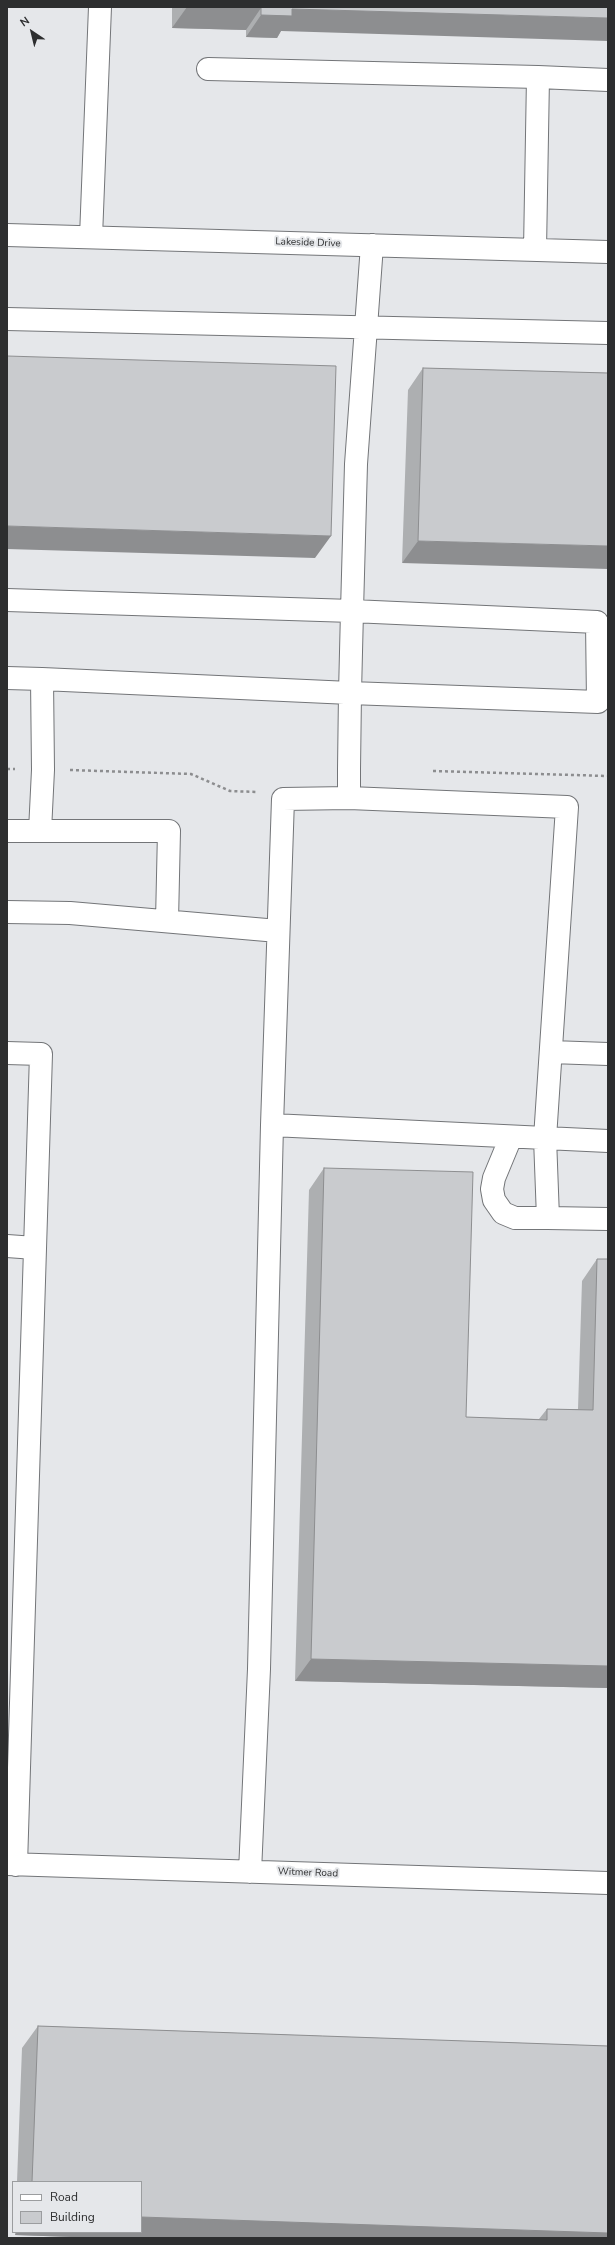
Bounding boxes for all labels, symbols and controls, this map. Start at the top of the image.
north arrow [12,12,52,52]
text: N [17,13,32,30]
street label: Lakeside Drive [275,236,341,250]
street label: Witmer Road [278,1866,338,1880]
legend [12,2181,142,2233]
text: Road [50,2189,78,2205]
text: Building [50,2209,95,2225]

